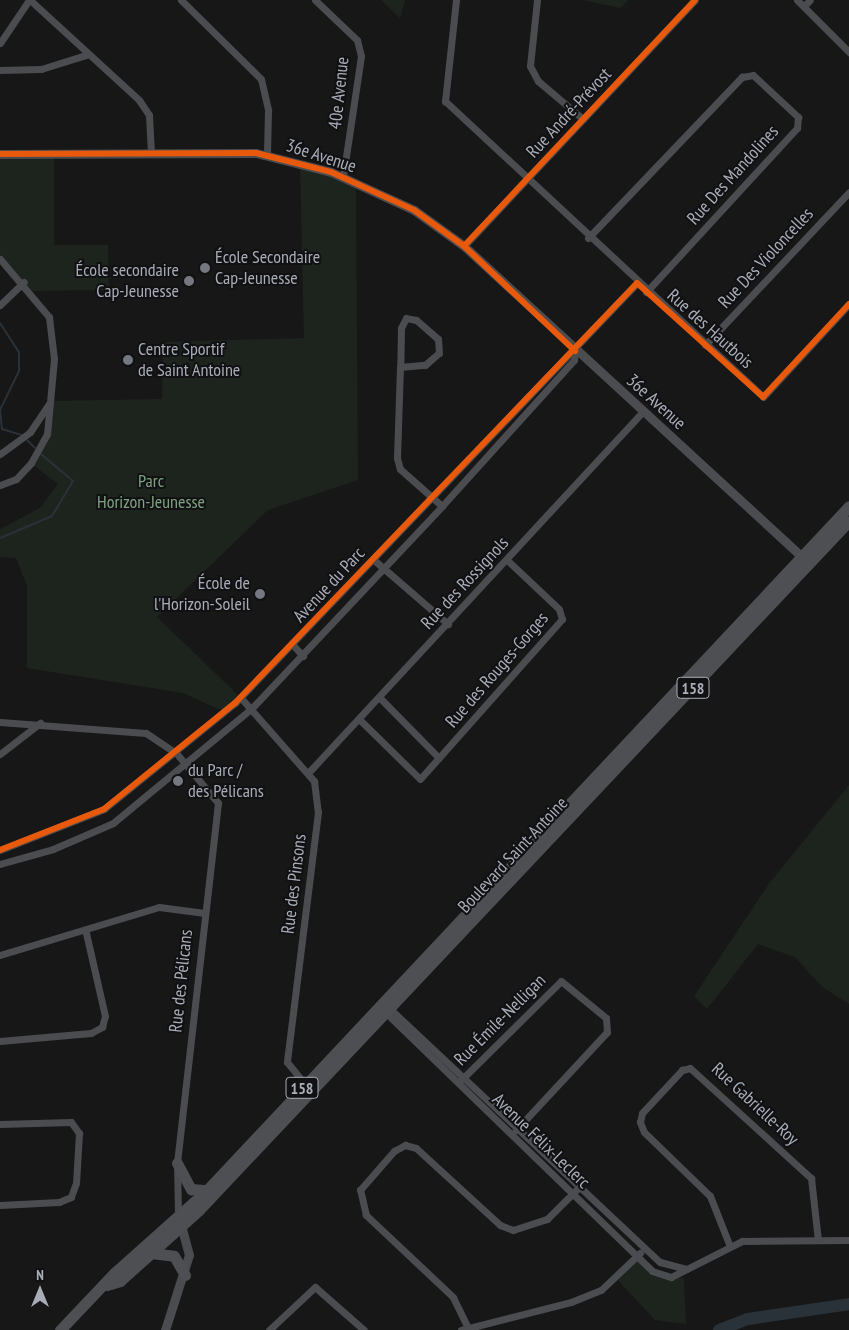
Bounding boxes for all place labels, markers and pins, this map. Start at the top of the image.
place label: École Secondaire Cap-Jeunesse [215,247,320,290]
place label: École secondaire Cap-Jeunesse [76,260,179,302]
marker: École Secondaire Cap-Jeunesse [199,262,211,274]
marker: École secondaire Cap-Jeunesse [183,275,195,287]
place label: Centre Sportif de Saint Antoine [138,339,241,382]
marker: Centre Sportif de Saint Antoine [122,354,134,366]
place label: École de l'Horizon-Soleil [154,573,250,616]
marker: École de l'Horizon-Soleil [254,588,266,600]
place label: du Parc / des Pélicans [188,760,264,802]
marker: du Parc / des Pélicans [172,775,184,787]

